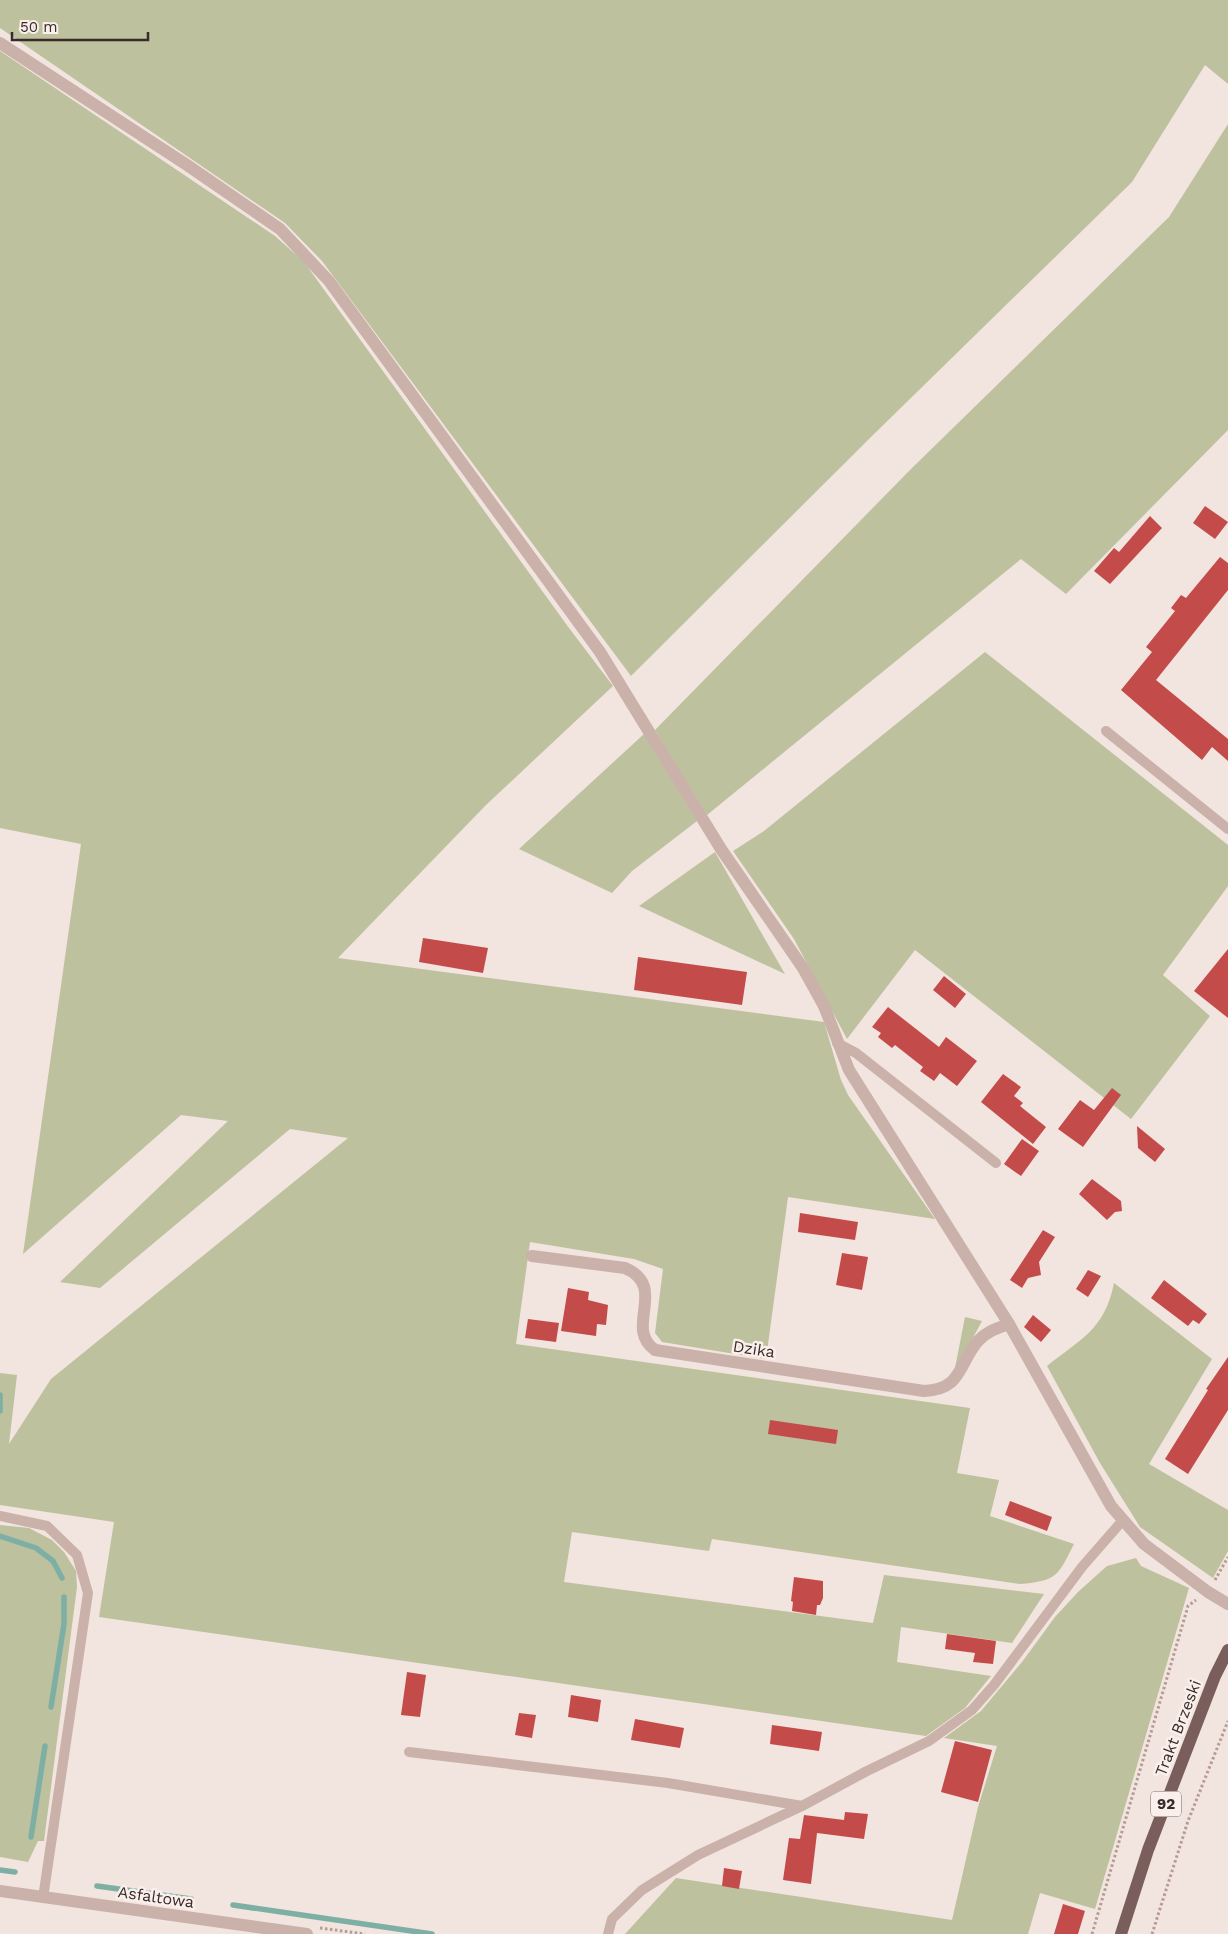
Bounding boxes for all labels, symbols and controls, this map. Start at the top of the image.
scale bar [12,10,149,42]
text: 50 m [20,18,57,36]
street label: Dzika [732,1336,776,1362]
street label: Trakt Brzeski [1151,1677,1205,1779]
road number: 92 [1151,1792,1181,1816]
street label: Asfaltowa [117,1882,195,1912]

